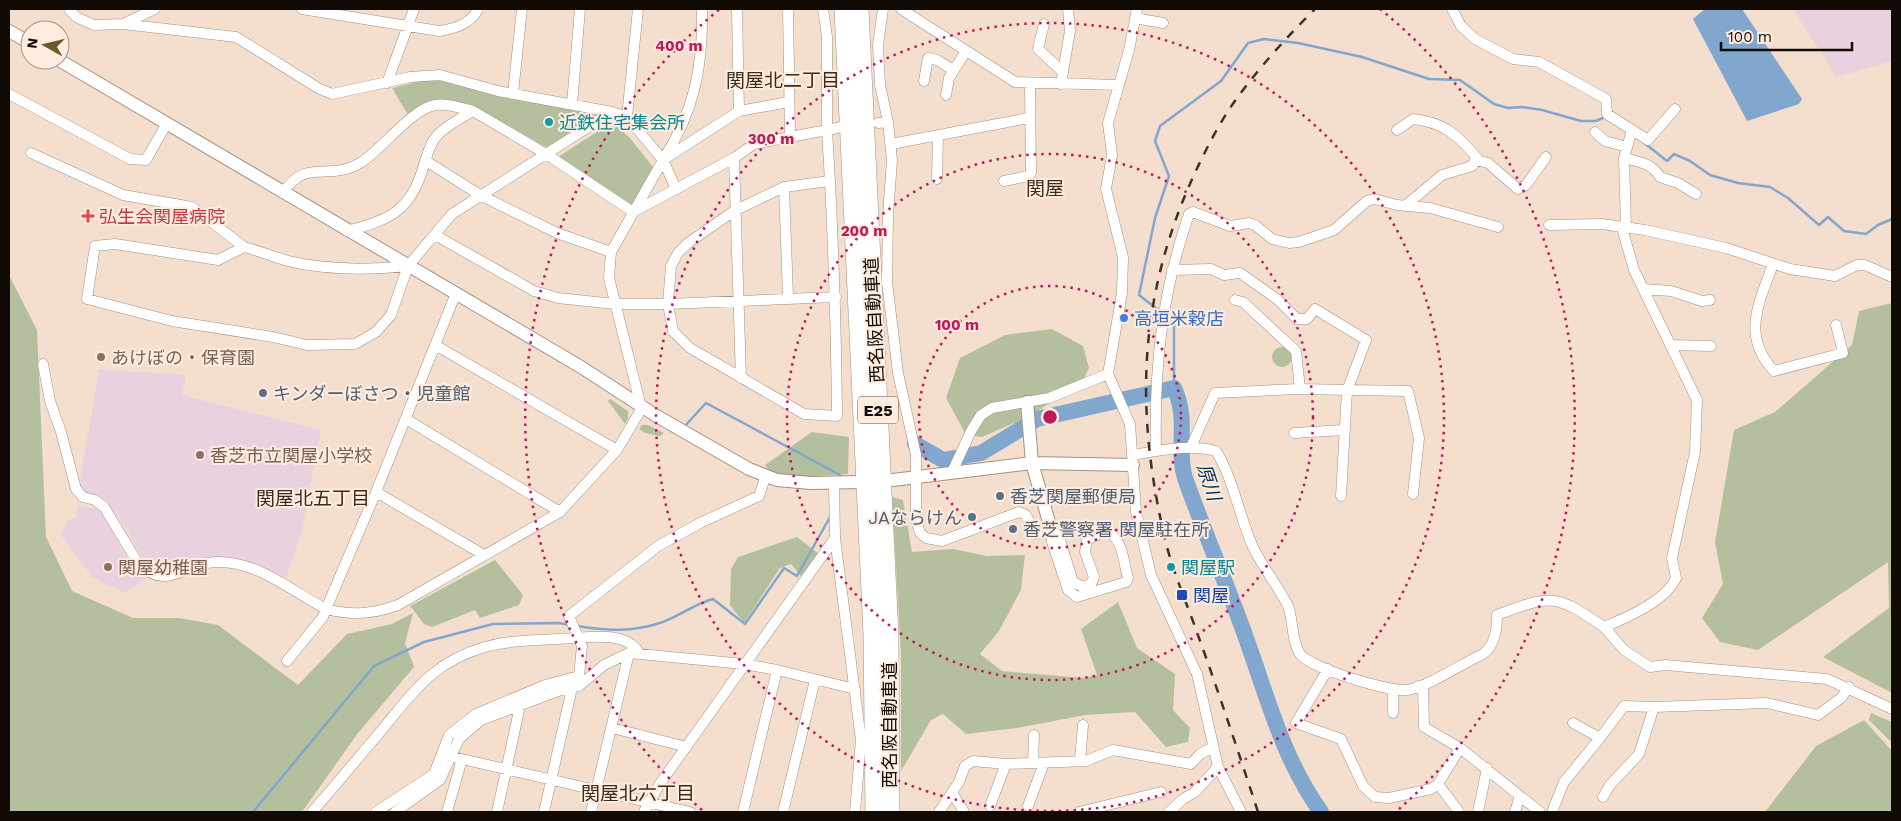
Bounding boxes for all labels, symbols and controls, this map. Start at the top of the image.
north arrow [20,20,70,70]
scale bar [1721,20,1852,52]
text: 100 m [1728,28,1772,46]
text: N [23,37,41,49]
text: 400 m [655,37,703,55]
district label: 関屋北二丁目 [726,69,840,92]
place label: 近鉄住宅集会所 [559,112,685,133]
marker: 近鉄住宅集会所 [543,116,555,128]
text: 300 m [748,130,794,148]
district label: 関屋 [1026,177,1064,200]
place label: 弘生会関屋病院 [99,206,225,227]
marker: 弘生会関屋病院 [81,209,95,223]
text: 200 m [841,222,887,240]
street label: 西名阪自動車道 [860,257,888,383]
place label: 高垣米穀店 [1134,308,1224,329]
marker: 高垣米穀店 [1118,312,1130,324]
text: 100 m [935,316,979,334]
place label: あけぼの・保育園 [111,347,255,368]
marker: あけぼの・保育園 [95,351,107,363]
place label: キンダーぼさつ・児童館 [273,383,470,404]
marker: キンダーぼさつ・児童館 [257,387,269,399]
road number: E25 [858,396,898,424]
centre of rings [1041,408,1059,426]
place label: 香芝市立関屋小学校 [210,445,372,466]
marker: 香芝市立関屋小学校 [194,449,206,461]
water label: 原川 [1192,460,1226,506]
place label: 香芝関屋郵便局 [1010,486,1136,507]
district label: 関屋北五丁目 [256,487,370,510]
marker: 香芝関屋郵便局 [994,490,1006,502]
place label: JAならけん [868,507,962,528]
marker: JAならけん [966,511,978,523]
place label: 香芝警察署 関屋駐在所 [1023,519,1209,540]
marker: 香芝警察署 関屋駐在所 [1007,523,1019,535]
place label: 関屋幼稚園 [118,557,208,578]
place label: 関屋駅 [1181,557,1235,578]
marker: 関屋幼稚園 [102,561,114,573]
marker: 関屋駅 [1165,561,1177,573]
place label: 関屋 [1193,585,1229,606]
marker: 関屋 [1175,588,1189,602]
street label: 西名阪自動車道 [879,662,900,788]
district label: 関屋北六丁目 [581,782,695,805]

